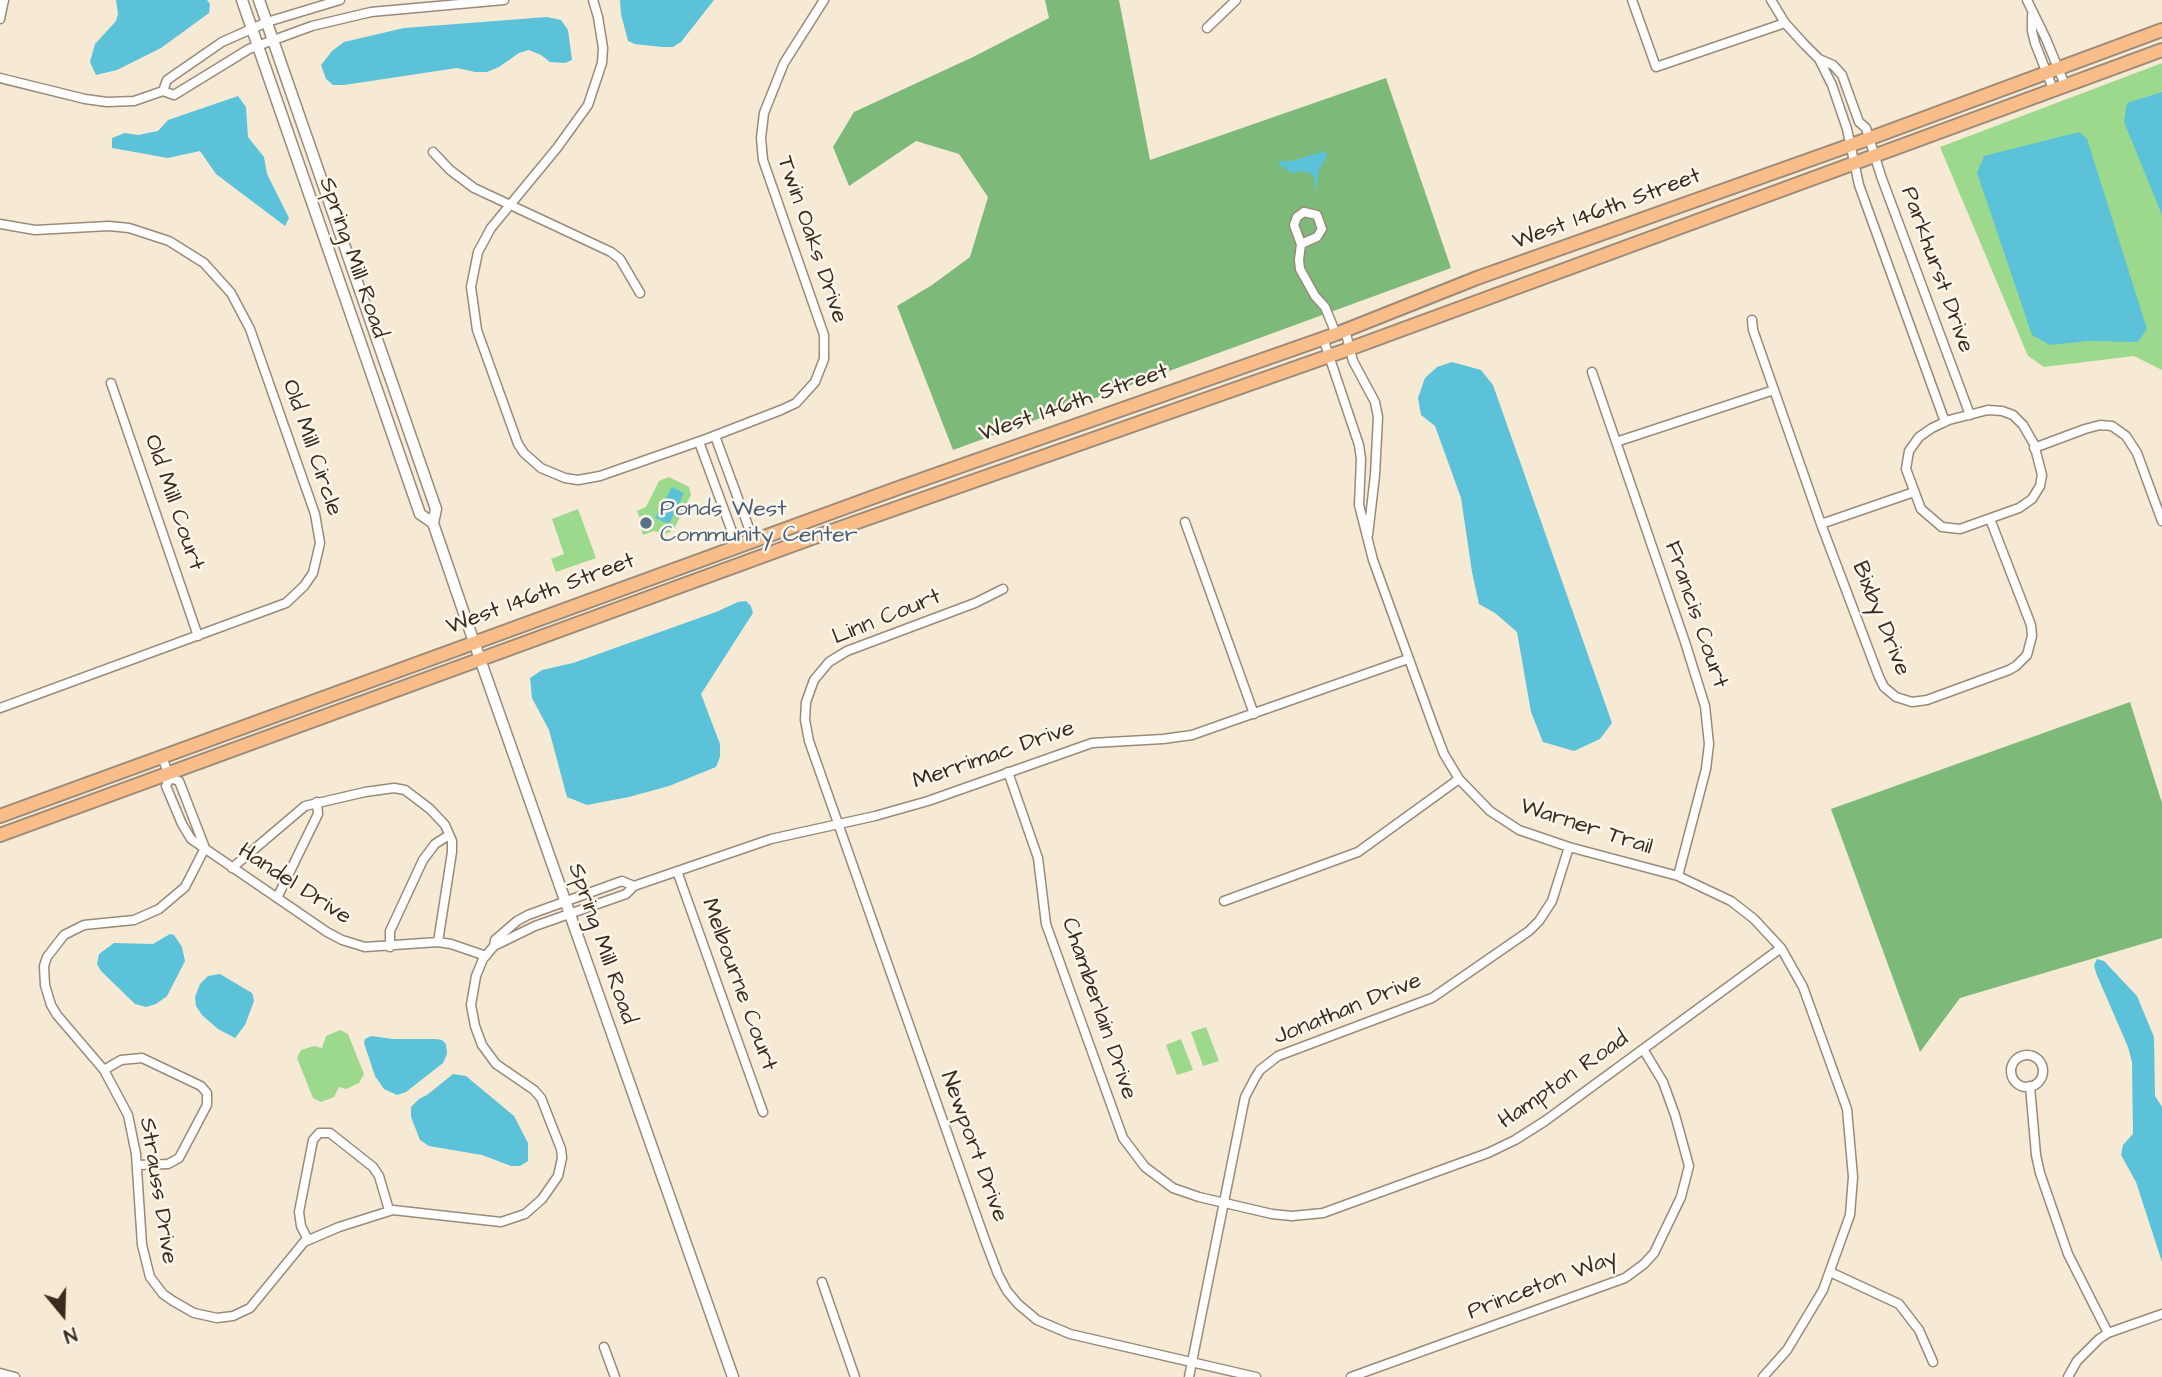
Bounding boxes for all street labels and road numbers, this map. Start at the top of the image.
street label: Twin Oaks Drive [770,153,852,327]
street label: West 146th Street [1509,163,1705,257]
street label: Spring Mill Road [312,174,392,342]
street label: Parkhurst Drive [1893,183,1979,357]
street label: West 146th Street [976,359,1172,449]
street label: Old Mill Circle [275,376,347,520]
street label: Old Mill Court [137,431,209,575]
street label: Francis Court [1657,538,1733,692]
street label: West 146th Street [443,548,639,642]
street label: Bixby Drive [1845,558,1915,680]
street label: Linn Court [829,584,945,652]
street label: Merrimac Drive [910,715,1078,797]
street label: Warner Trail [1516,794,1656,862]
street label: Handel Drive [232,838,356,932]
street label: Spring Mill Road [561,860,641,1028]
street label: Melbourne Court [694,895,782,1075]
street label: Chamberlain Drive [1054,915,1142,1103]
street label: Jonathan Drive [1270,968,1426,1052]
street label: Hampton Road [1494,1026,1634,1136]
street label: Newport Drive [933,1068,1013,1226]
street label: Strauss Drive [132,1116,182,1266]
street label: Princeton Way [1464,1245,1622,1327]

